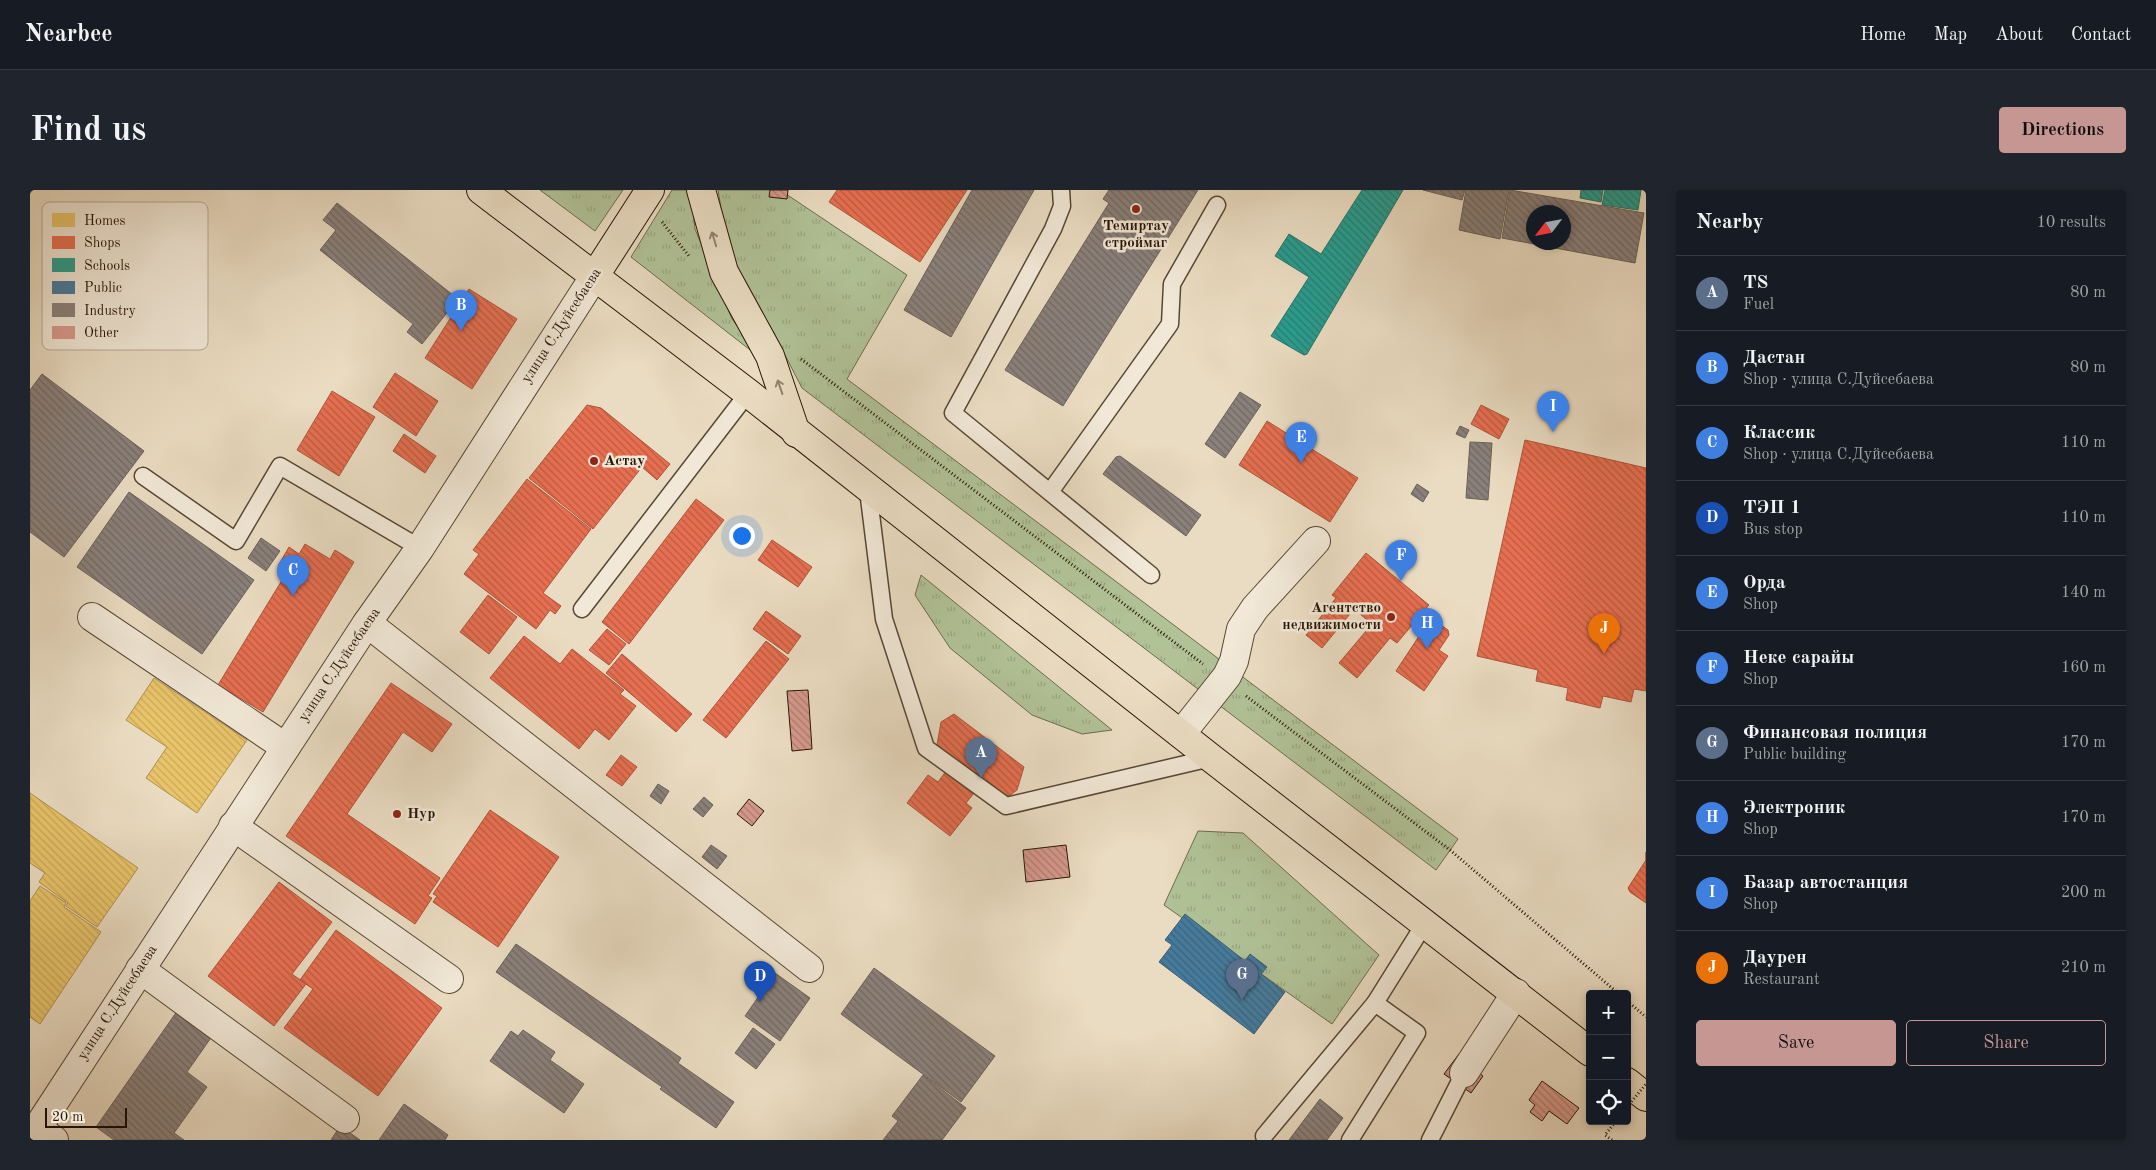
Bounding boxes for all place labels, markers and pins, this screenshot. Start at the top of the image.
marker: Темиртау строймаг [1130,203,1142,215]
place label: Темиртау строймаг [1103,219,1169,251]
pin: B [445,290,477,331]
pin: I [1537,391,1569,432]
pin: E [1285,422,1317,463]
place label: Астау [604,454,645,469]
marker: Астау [588,455,600,467]
pin: F [1385,540,1417,581]
pin: C [277,555,309,596]
place label: Агентство недвижимости [1282,601,1381,633]
pin: H [1411,608,1443,649]
marker: Агентство недвижимости [1385,611,1397,623]
pin: J [1588,613,1620,654]
pin: A [965,737,997,778]
place label: Нур [407,807,435,822]
marker: Нур [391,808,403,820]
pin: G [1226,959,1258,1000]
pin: D [744,961,776,1002]

